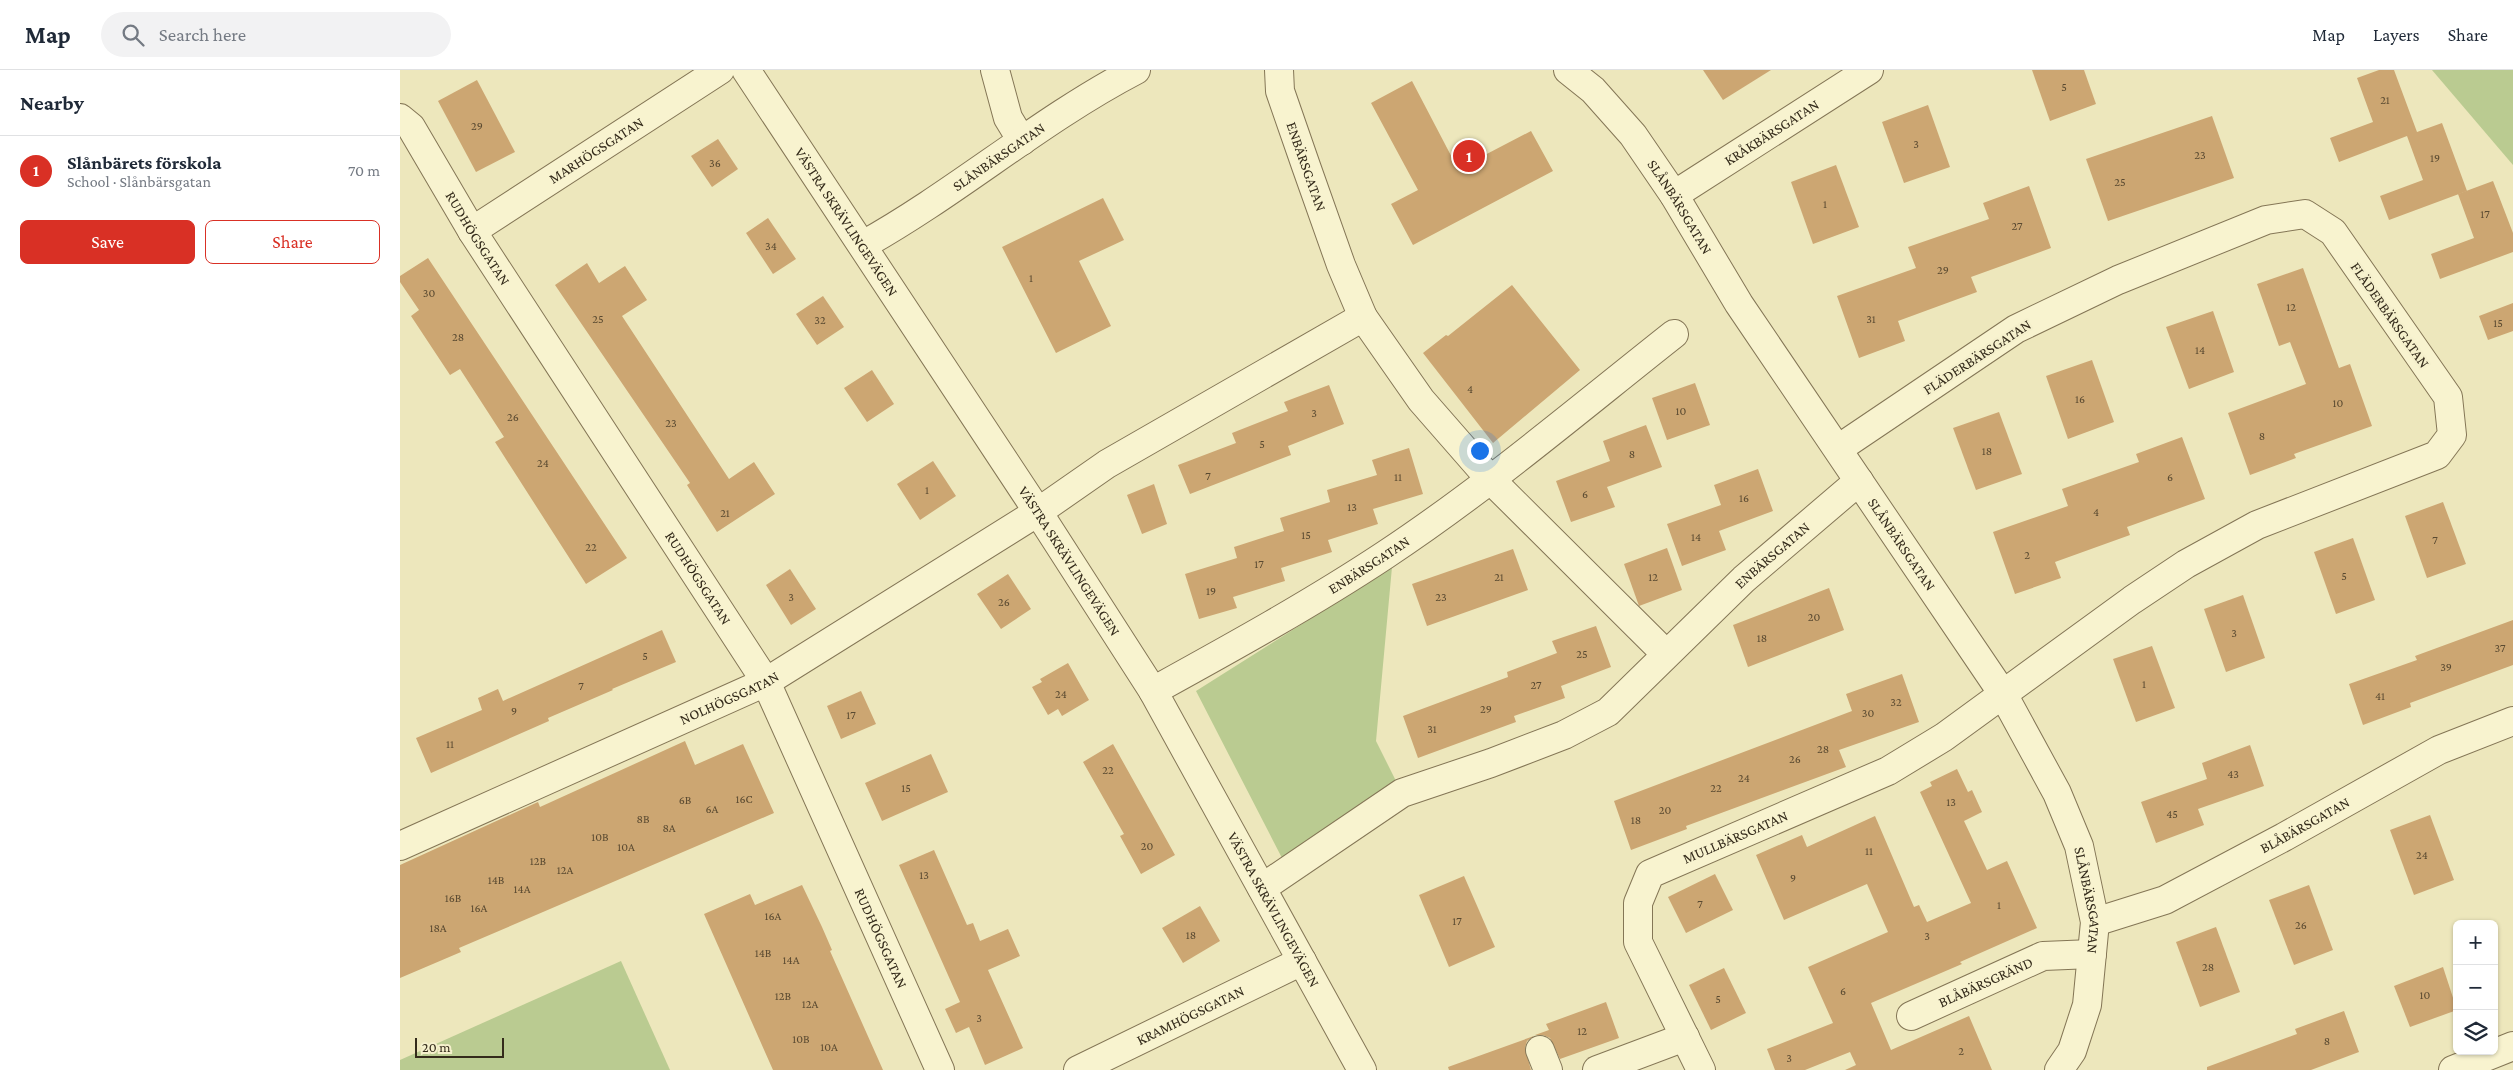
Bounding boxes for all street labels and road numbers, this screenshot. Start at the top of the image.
street label: KRÅKBÄRSGATAN [1721,96,1822,169]
street label: MARHÖGSGATAN [546,114,646,187]
street label: SLÅNBÄRSGATAN [950,119,1048,194]
street label: ENBÄRSGATAN [1283,120,1329,213]
street label: VÄSTRA SKRÄVLINGEVÄGEN [792,145,901,299]
street label: SLÅNBÄRSGATAN [1644,157,1715,257]
street label: RUDHÖGSGATAN [442,188,513,288]
street label: FLÄDERBÄRSGATAN [2348,259,2433,371]
street label: FLÄDERBÄRSGATAN [1920,316,2034,398]
street label: VÄSTRA SKRÄVLINGEVÄGEN [1015,483,1123,639]
street label: SLÅNBÄRSGATAN [1865,495,1939,594]
street label: ENBÄRSGATAN [1731,519,1813,592]
street label: RUDHÖGSGATAN [662,528,734,628]
street label: ENBÄRSGATAN [1325,533,1413,597]
street label: NOLHÖGSGATAN [677,668,782,728]
street label: BLÅBÄRSGATAN [2257,794,2352,856]
street label: MULLBÄRSGATAN [1680,807,1790,867]
street label: VÄSTRA SKRÄVLINGEVÄGEN [1224,829,1323,990]
street label: SLÅNBÄRSGATAN [2071,845,2103,954]
street label: RUDHÖGSGATAN [852,886,910,991]
street label: BLÅBÄRSGRÄND [1936,954,2035,1010]
street label: KRAMHÖGSGATAN [1134,982,1247,1048]

